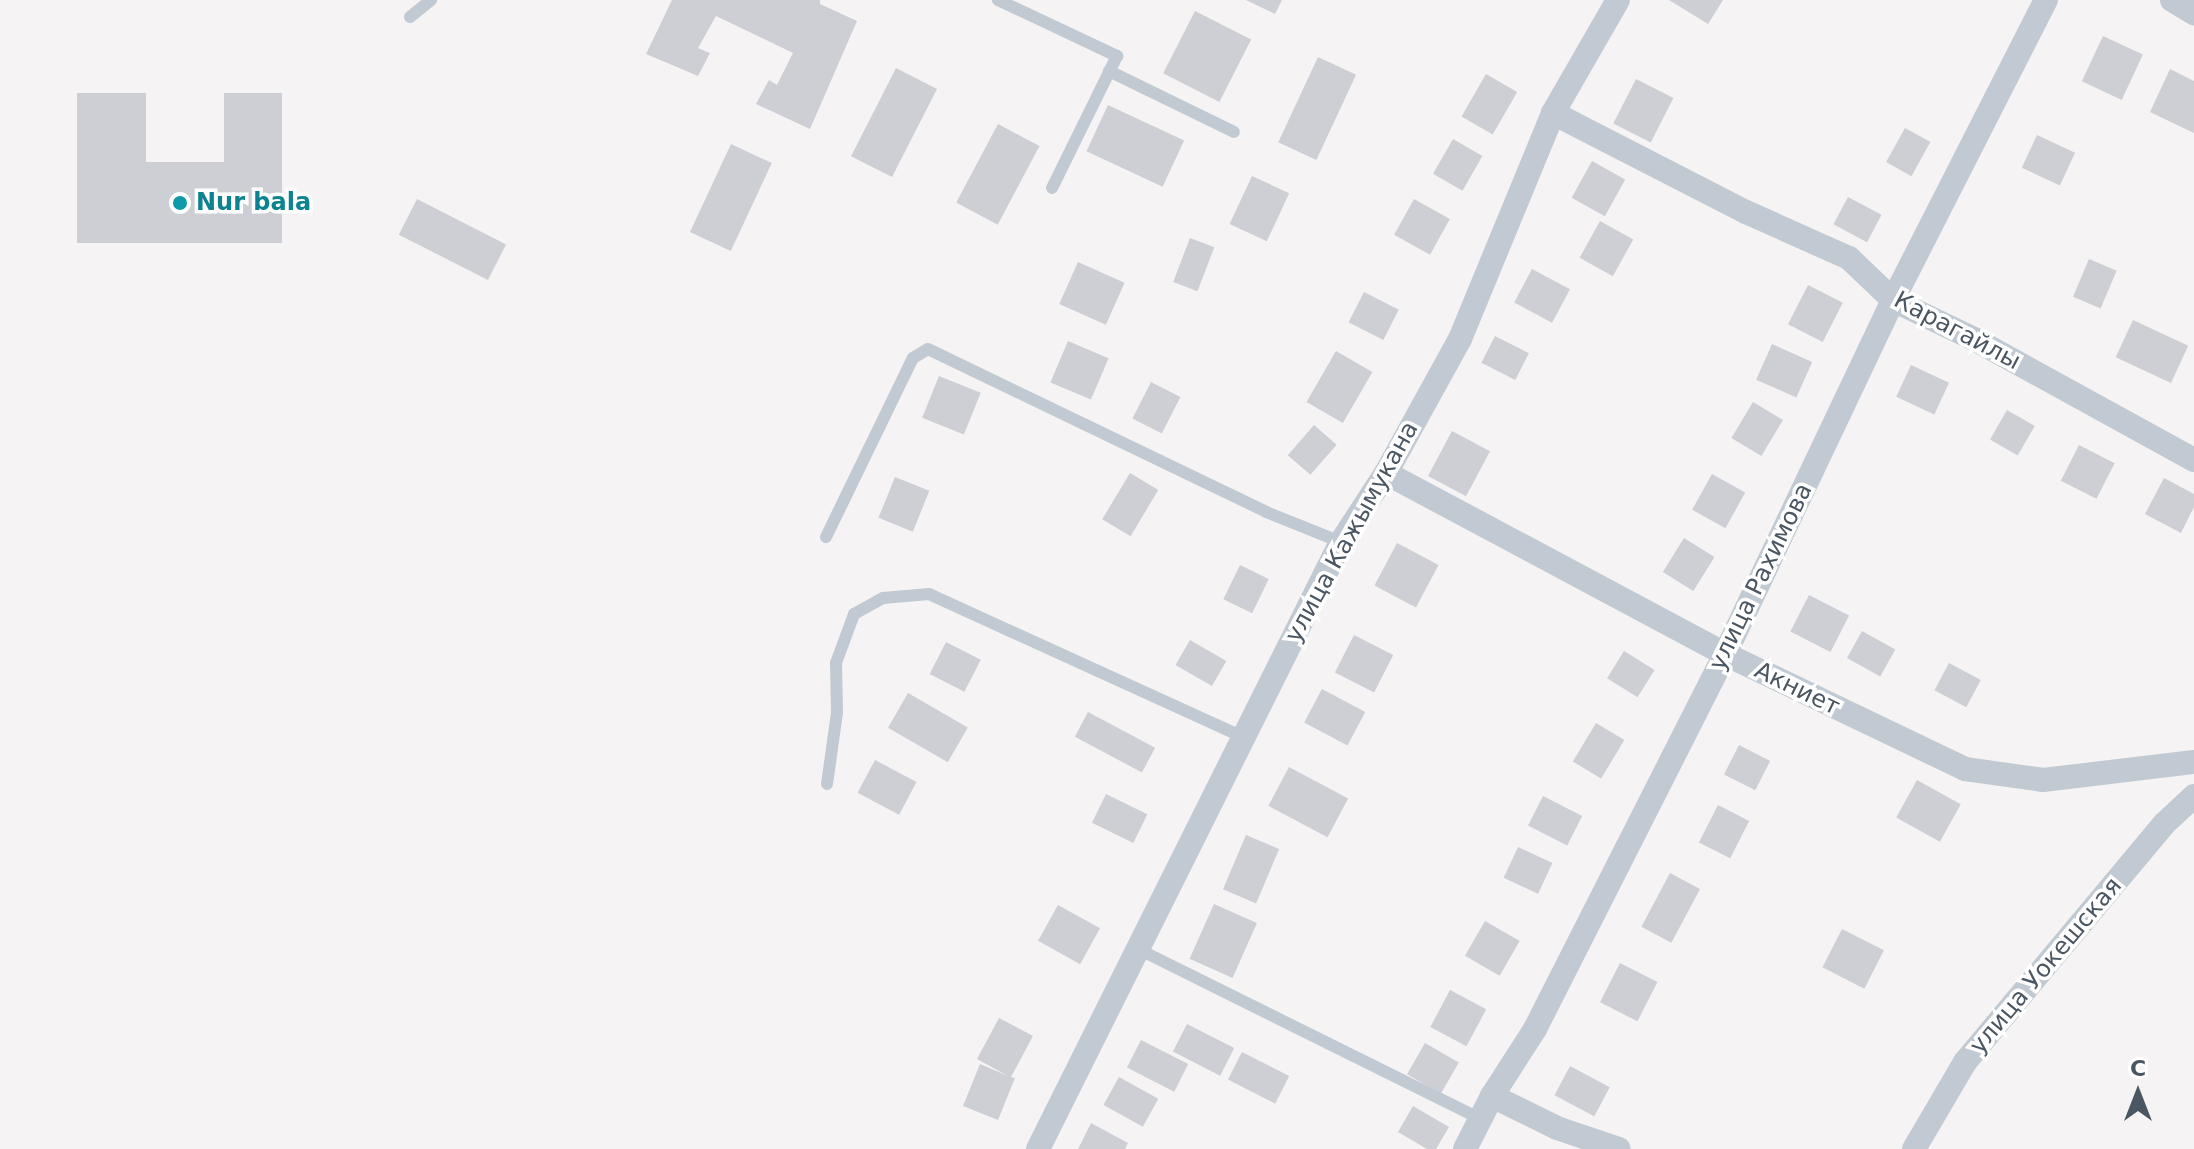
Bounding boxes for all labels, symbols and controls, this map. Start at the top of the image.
place label: Nur bala [196,189,311,217]
marker: Nur bala [171,194,189,212]
street label: Карагайлы [1889,286,2025,376]
street label: улица Кажымукана [1279,417,1425,647]
street label: улица Рахимова [1703,479,1819,675]
street label: Акниет [1750,656,1844,722]
street label: улица Уокешская [1964,872,2128,1060]
north arrow [2098,1053,2178,1133]
text: С [2130,1056,2146,1081]

